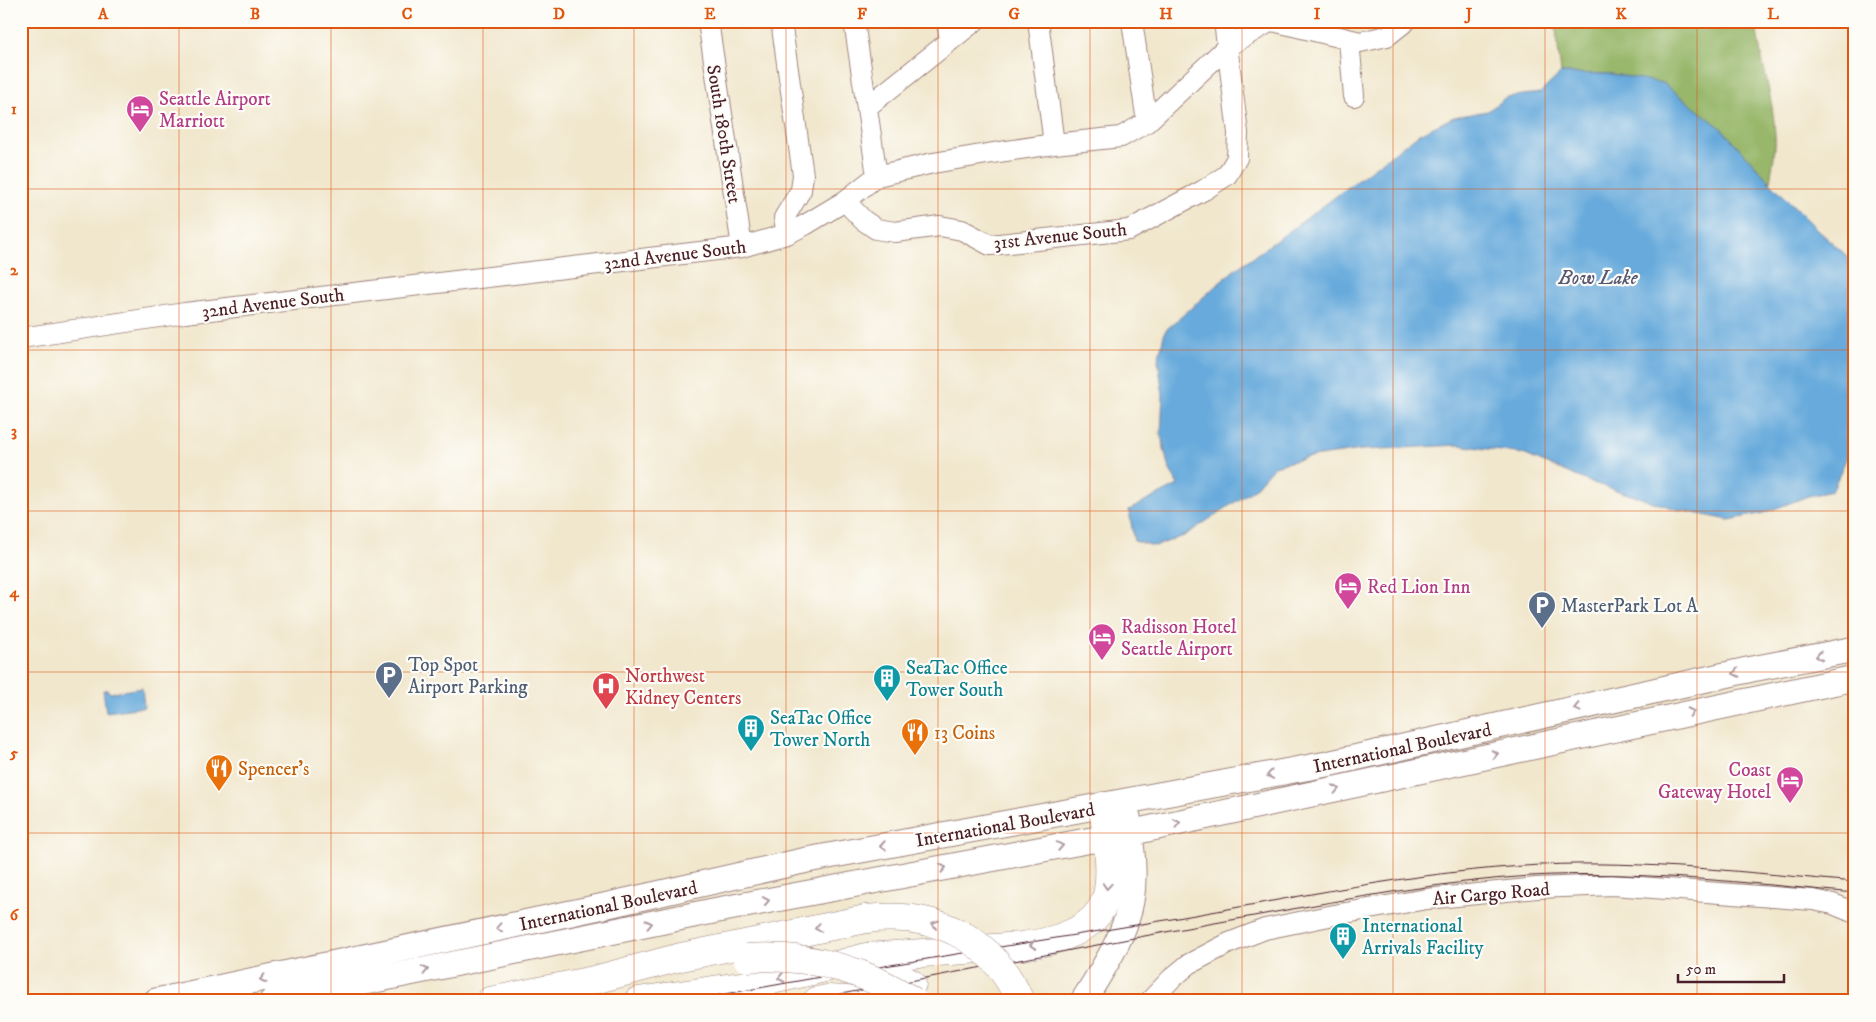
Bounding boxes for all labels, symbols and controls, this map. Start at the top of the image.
text: A [97,4,109,24]
text: B [250,4,260,24]
text: C [402,4,412,24]
text: D [553,4,565,24]
text: E [704,4,716,24]
text: F [857,4,867,24]
text: G [1008,4,1020,24]
text: H [1159,4,1173,24]
text: I [1314,4,1321,24]
text: J [1464,4,1473,24]
text: K [1615,4,1627,24]
text: L [1767,4,1779,24]
street label: South 180th Street [701,63,746,205]
place label: Seattle Airport Marriott [159,88,271,133]
hotel icon: Seattle Airport Marriott [125,94,155,133]
text: 1 [11,99,17,119]
street label: 31st Avenue South [992,218,1128,255]
street label: 32nd Avenue South [603,235,748,276]
text: 2 [10,260,19,280]
water label: Bow Lake [1558,266,1639,291]
street label: 32nd Avenue South [201,283,346,324]
text: 3 [11,421,17,441]
hotel icon: Red Lion Inn [1333,571,1363,610]
place label: Red Lion Inn [1367,576,1471,599]
text: 4 [8,582,19,602]
parking icon: MasterPark Lot A [1527,590,1557,629]
place label: MasterPark Lot A [1561,595,1699,618]
place label: Radisson Hotel Seattle Airport [1121,616,1237,661]
hotel icon: Radisson Hotel Seattle Airport [1087,622,1117,661]
one-way arrow [1815,651,1824,661]
place label: Top Spot Airport Parking [408,654,528,699]
place label: SeaTac Office Tower South [906,657,1008,702]
parking icon: Top Spot Airport Parking [374,660,404,699]
building icon: SeaTac Office Tower South [872,663,902,702]
place label: Northwest Kidney Centers [625,665,741,710]
one-way arrow [1732,667,1741,677]
hospital icon: Northwest Kidney Centers [591,671,621,710]
one-way arrow [1573,702,1582,713]
place label: SeaTac Office Tower North [770,707,872,752]
one-way arrow [1686,707,1695,718]
building icon: SeaTac Office Tower North [736,713,766,752]
restaurant icon: 13 Coins [900,717,930,756]
street label: International Boulevard [1311,718,1494,779]
place label: 13 Coins [934,722,995,745]
text: 5 [9,743,18,763]
one-way arrow [1490,749,1499,760]
restaurant icon: Spencer's [204,753,234,792]
place label: Spencer's [238,758,309,781]
place label: Coast Gateway Hotel [1658,759,1771,804]
hotel icon: Coast Gateway Hotel [1775,765,1805,804]
one-way arrow [1266,769,1275,779]
one-way arrow [1332,784,1340,794]
street label: International Boulevard [914,798,1097,853]
one-way arrow [1173,818,1182,828]
one-way arrow [878,841,887,851]
one-way arrow [1055,841,1064,851]
one-way arrow [939,863,948,873]
street label: International Boulevard [517,876,700,937]
street label: Air Cargo Road [1431,878,1551,911]
one-way arrow [1102,882,1113,890]
one-way arrow [762,896,771,906]
text: 6 [10,905,20,925]
place label: International Arrivals Facility [1362,915,1485,960]
one-way arrow [644,919,653,930]
one-way arrow [931,920,940,930]
building icon: International Arrivals Facility [1328,921,1358,960]
one-way arrow [494,922,503,933]
one-way arrow [813,922,822,933]
one-way arrow [1029,939,1037,949]
scale bar [1678,952,1785,984]
text: 50 m [1686,960,1716,979]
one-way arrow [420,965,429,976]
one-way arrow [777,972,785,983]
one-way arrow [259,973,268,983]

